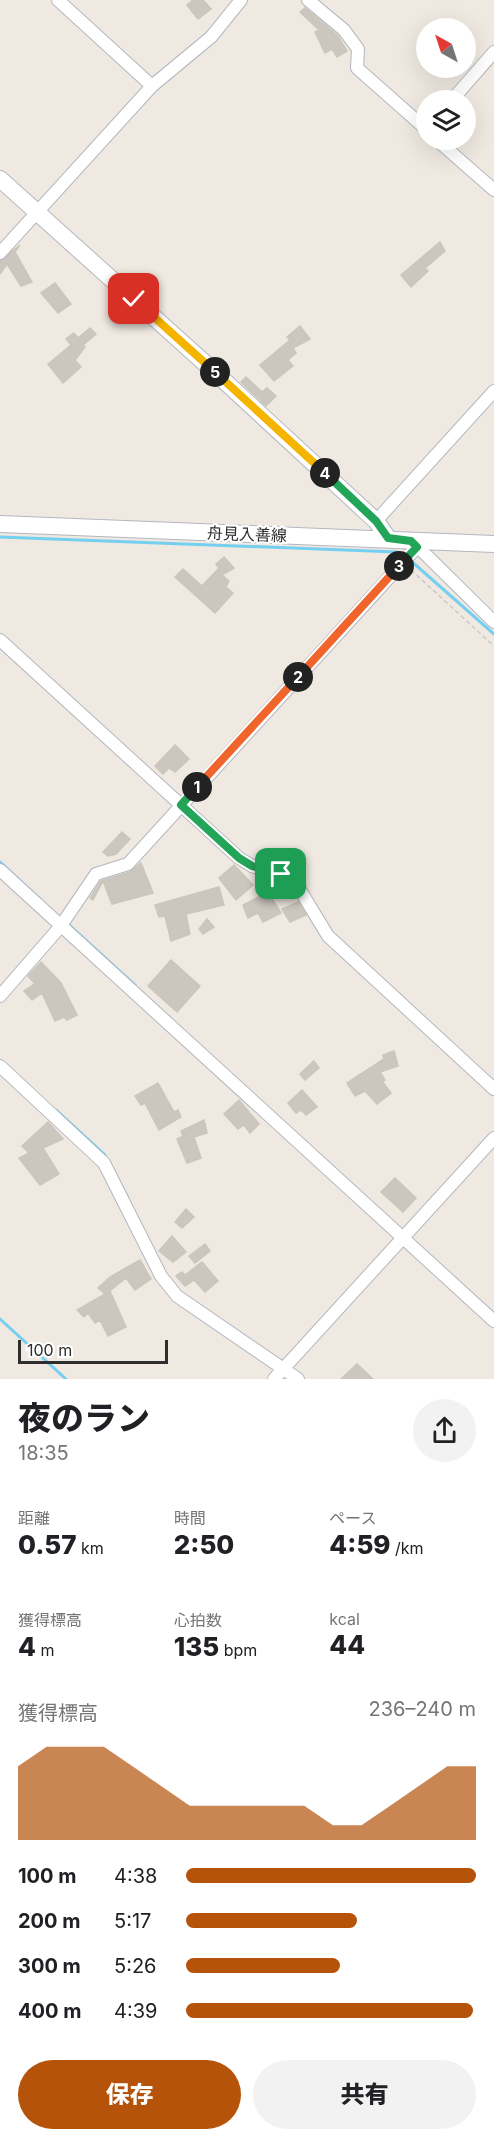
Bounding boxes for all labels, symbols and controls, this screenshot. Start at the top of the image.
north arrow [416,18,476,78]
map controls [416,18,476,150]
button: layers [416,90,476,150]
pin [108,273,159,324]
icon: check [117,282,150,315]
pin: 5 [200,357,230,387]
text: 5 [210,362,220,382]
pin: 4 [310,458,340,488]
text: 4 [320,463,330,483]
street label: 舟見入善線 [207,523,287,545]
pin: 3 [384,551,414,581]
text: 3 [394,556,404,576]
pin: 2 [283,662,313,692]
text: 2 [293,667,303,687]
pin: 1 [182,772,212,802]
text: 1 [194,777,200,797]
pin [255,848,306,899]
icon: arrive [264,857,297,890]
scale bar [18,1337,168,1364]
text: 100 m [27,1340,72,1360]
text: 夜のラン [18,1398,150,1438]
button: share [413,1399,476,1462]
text: 18:35 [18,1441,69,1465]
text: 距離 [18,1508,50,1528]
text: 時間 [174,1508,206,1528]
text: ペース [329,1508,377,1528]
text: 0.57 [18,1529,77,1560]
text: 2:50 [174,1529,234,1560]
text: 4:59 [329,1529,391,1560]
text: km [77,1538,104,1558]
text: /km [391,1538,424,1558]
text: kcal [329,1609,360,1629]
text: 獲得標高 [18,1610,82,1630]
text: 心拍数 [174,1610,222,1630]
text: 44 [329,1629,365,1660]
text: 4 [18,1631,36,1662]
text: 135 [174,1631,219,1662]
text: m [36,1640,54,1660]
text: bpm [219,1640,257,1660]
text: 236–240 m [368,1697,476,1721]
text: 獲得標高 [18,1701,98,1725]
text: 100 m [18,1864,77,1888]
text: 4:38 [114,1864,157,1888]
text: 200 m [18,1909,81,1933]
text: 5:17 [114,1909,151,1933]
text: 300 m [18,1954,81,1978]
text: 5:26 [114,1954,157,1978]
text: 400 m [18,1999,82,2023]
text: 4:39 [114,1999,157,2023]
button: 保存 [18,2060,241,2129]
button: 共有 [253,2060,476,2129]

